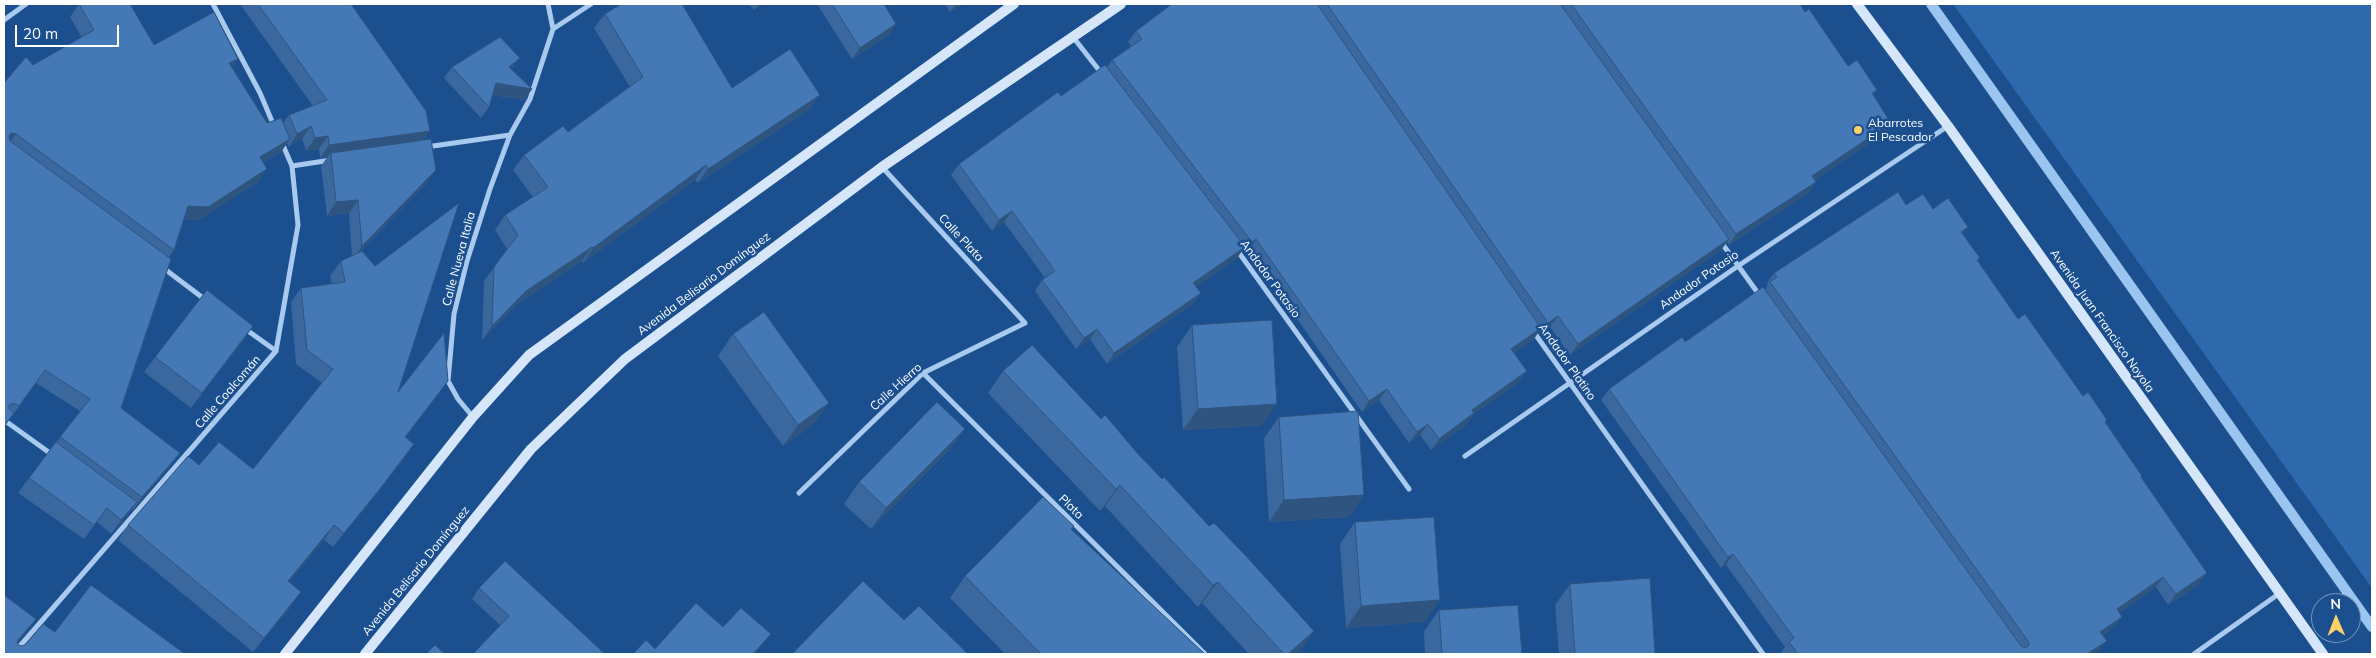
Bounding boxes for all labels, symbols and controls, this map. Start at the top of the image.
scale bar [18,15,121,47]
text: 20 m [23,24,58,43]
place label: Abarrotes El Pescador [1868,116,1933,144]
marker: Abarrotes El Pescador [1852,124,1864,136]
street label: Calle Nueva Italia [440,210,478,308]
street label: Calle Plata [935,211,987,265]
street label: Avenida Belisario Domínguez [635,229,773,339]
street label: Andador Potasio [1237,237,1303,321]
street label: Andador Potasio [1657,247,1741,313]
street label: Avenida Juan Francisco Noyola [2047,247,2157,395]
street label: Andador Platino [1535,321,1599,403]
street label: Calle Coalcomán [192,352,264,432]
street label: Calle Hierro [867,360,925,414]
street label: Plata [1055,492,1087,522]
street label: Avenida Belisario Domínguez [359,503,473,639]
north arrow [2311,593,2361,643]
text: N [2330,595,2341,613]

